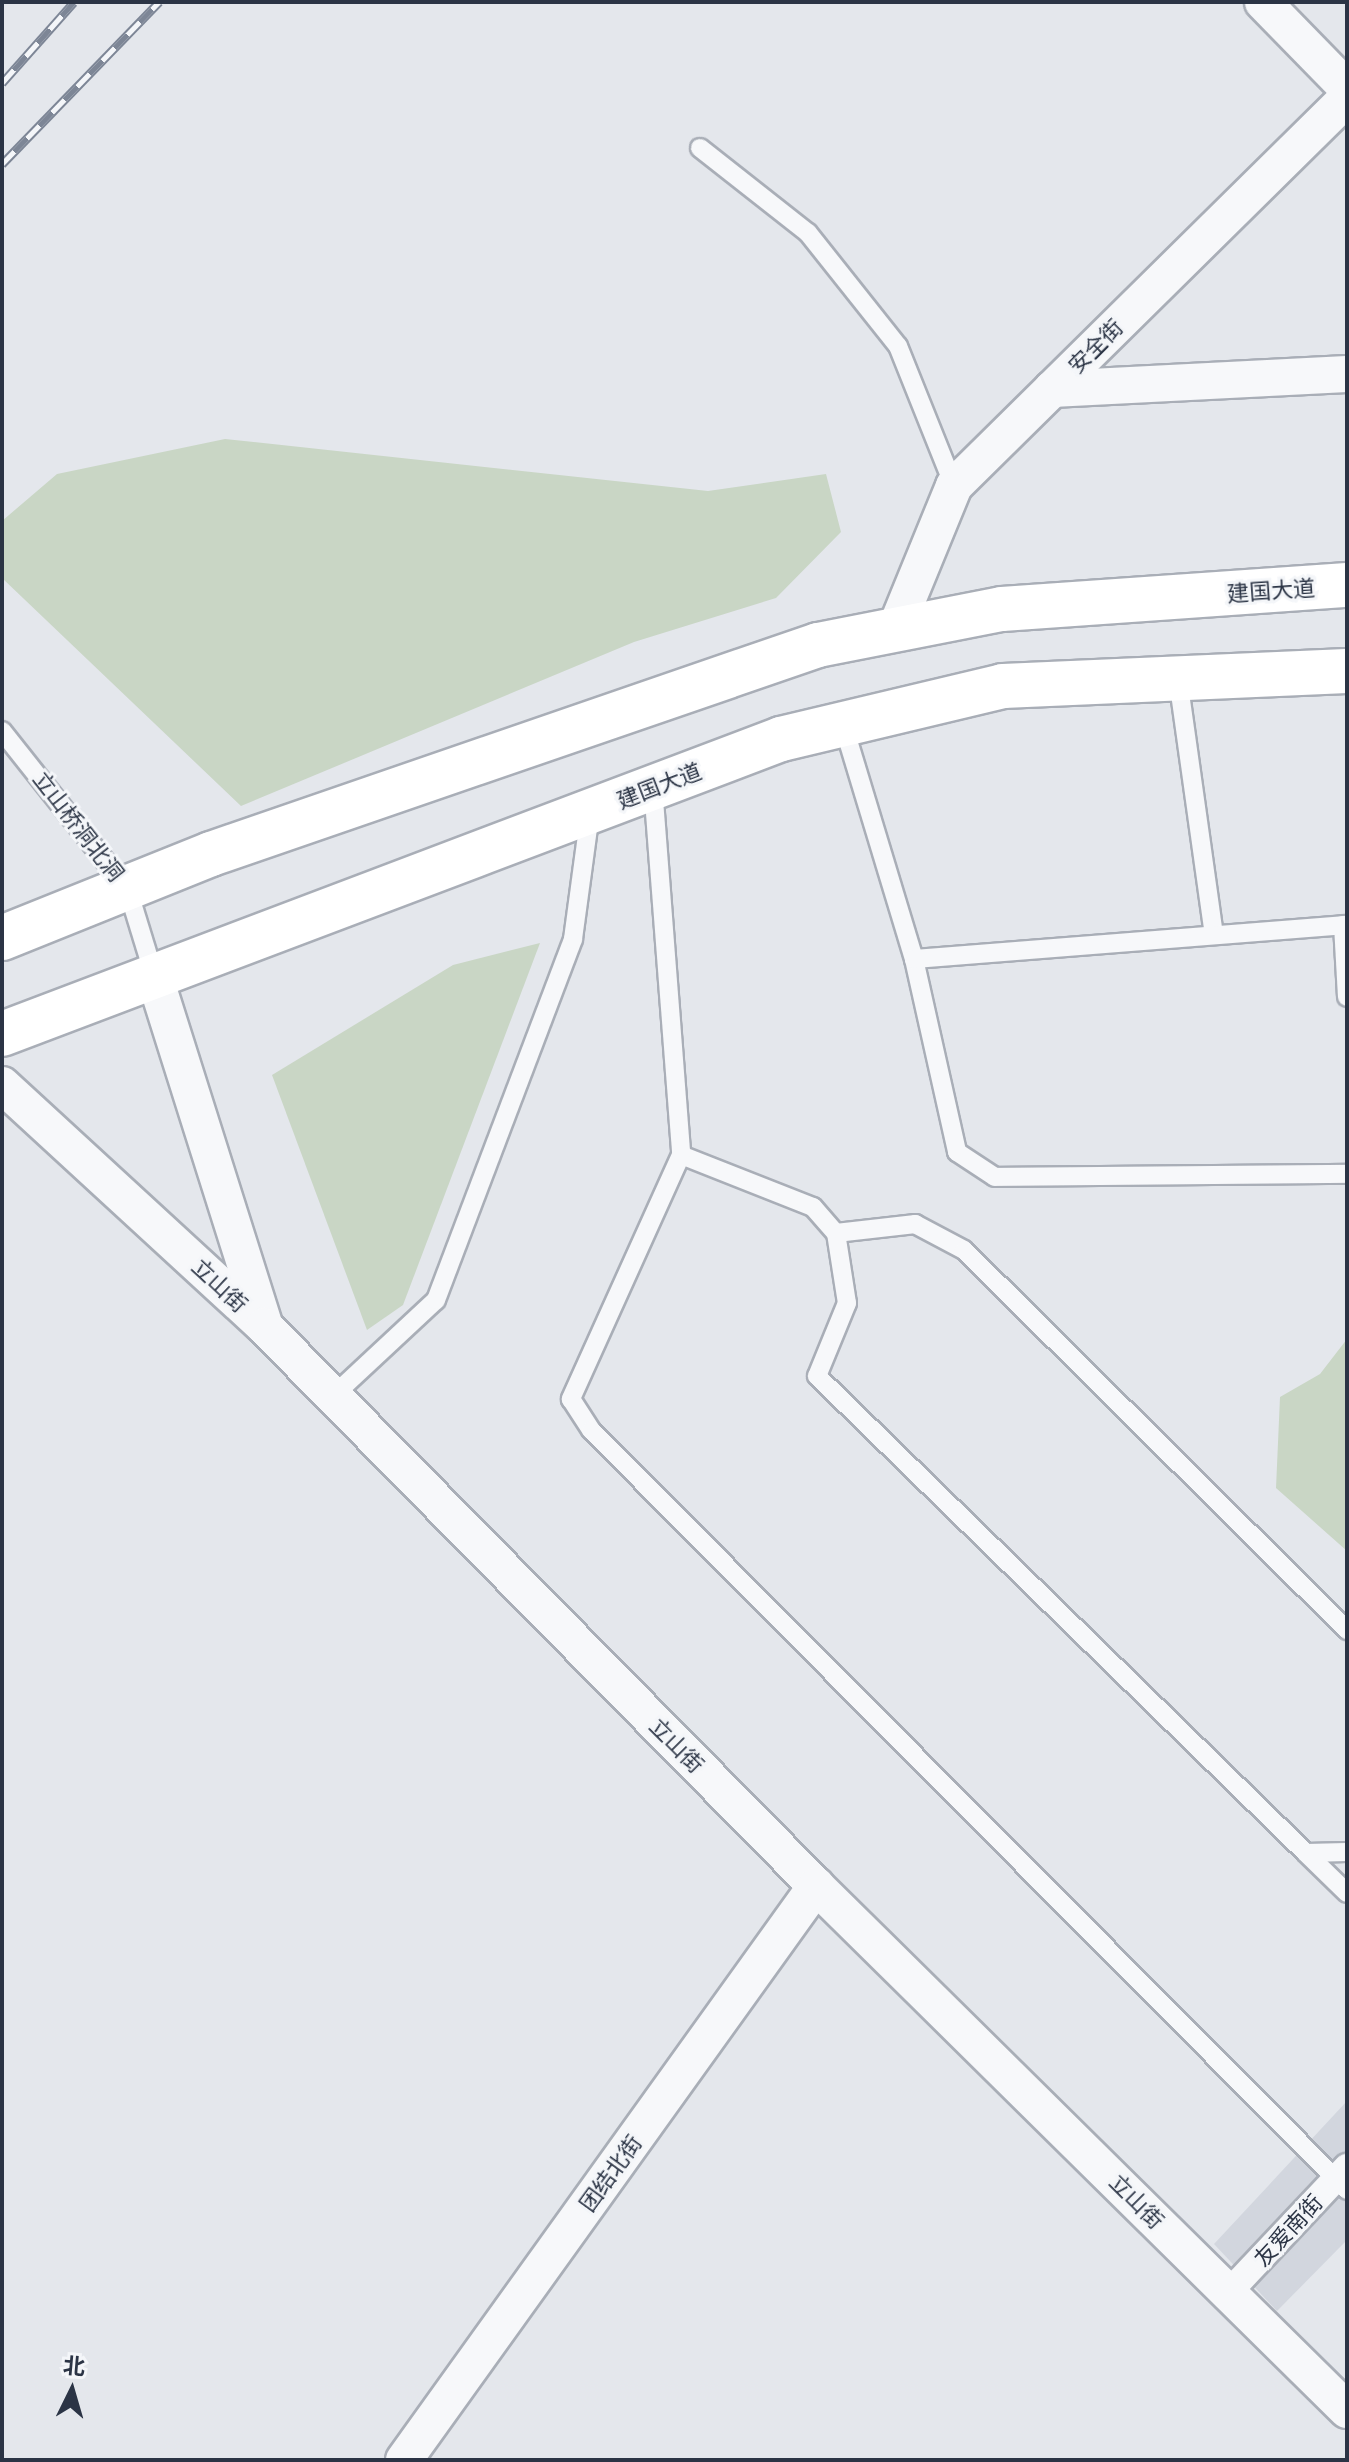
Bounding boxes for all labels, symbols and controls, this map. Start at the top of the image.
street label: 安全街 [1062,313,1128,379]
street label: 建国大道 [1226,574,1316,606]
street label: 建国大道 [613,757,705,813]
street label: 立山桥洞北洞 [28,766,130,886]
street label: 立山街 [187,1253,253,1317]
street label: 立山街 [644,1712,710,1778]
street label: 团结北街 [573,2130,647,2216]
street label: 立山街 [1104,2168,1170,2234]
street label: 友爱南街 [1248,2189,1328,2271]
north arrow [32,2350,112,2430]
text: 北 [62,2351,86,2380]

